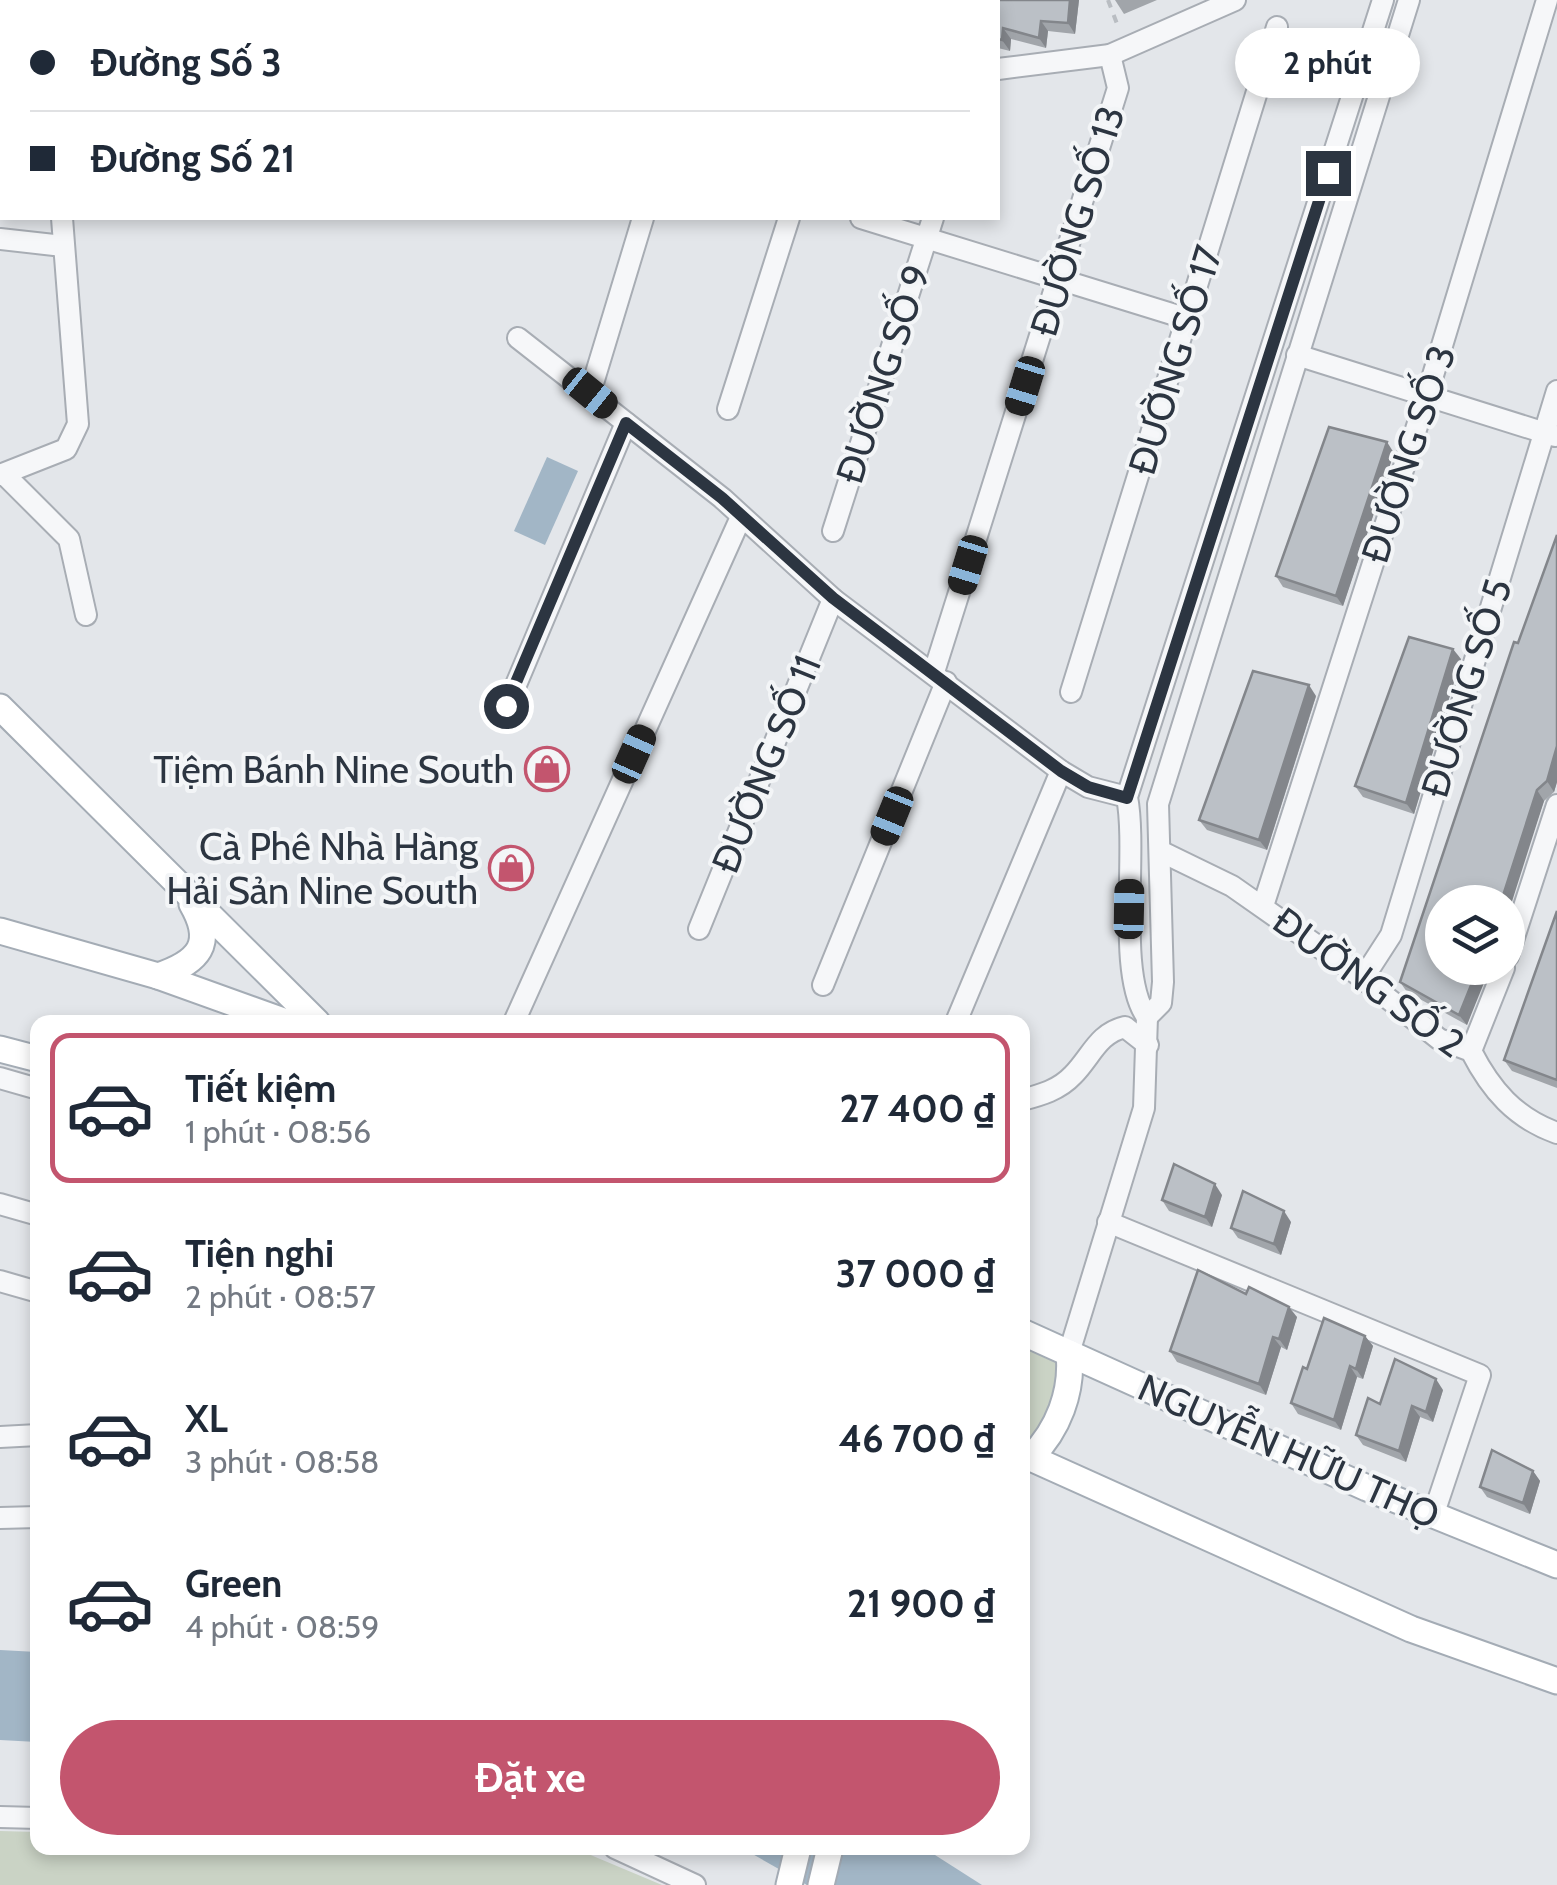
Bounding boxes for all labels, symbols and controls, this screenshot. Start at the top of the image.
callout: 2 phút [1236,28,1420,98]
text: Đường Số 3 [90,39,282,86]
text: 2 phút [1283,43,1372,82]
street label: ĐƯỜNG SỐ 13 [1018,100,1134,342]
text: Đường Số 21 [90,135,295,182]
route end [1306,151,1351,196]
street label: ĐƯỜNG SỐ 17 [1116,239,1232,480]
street label: ĐƯỜNG SỐ 9 [824,258,940,489]
street label: ĐƯỜNG SỐ 3 [1349,339,1465,569]
car [1002,353,1048,419]
car [557,362,623,424]
car [945,532,991,598]
street label: ĐƯỜNG SỐ 5 [1409,573,1521,803]
street label: ĐƯỜNG SỐ 11 [699,648,831,879]
route start [484,684,529,729]
car [608,720,660,788]
place label: Tiệm Bánh Nine South [153,746,514,793]
shop icon: Tiệm Bánh Nine South [524,746,570,792]
car [867,783,917,849]
place label: Cà Phê Nhà Hàng Hải Sản Nine South [166,823,479,914]
shop icon: Cà Phê Nhà Hàng Hải Sản Nine South [488,845,534,891]
car [1113,879,1145,939]
map controls [1425,885,1525,985]
button: layers [1425,885,1525,985]
street label: ĐƯỜNG SỐ 2 [1264,895,1475,1067]
icon: car [65,1063,155,1153]
text: Tiết kiệm [185,1065,336,1112]
text: 27 400 ₫ [839,1085,995,1132]
text: 1 phút · 08:56 [185,1112,371,1151]
icon: car [65,1228,155,1318]
text: Tiện nghi [185,1230,334,1277]
text: 37 000 ₫ [836,1250,995,1297]
text: 2 phút · 08:57 [185,1277,376,1316]
street label: NGUYỄN HỮU THỌ [1131,1361,1448,1538]
icon: car [65,1393,155,1483]
text: XL [185,1395,228,1442]
text: 46 700 ₫ [839,1415,995,1462]
text: 3 phút · 08:58 [185,1442,379,1481]
icon: car [65,1558,155,1648]
text: Green [185,1560,282,1607]
text: 21 900 ₫ [847,1580,995,1627]
text: 4 phút · 08:59 [185,1607,379,1646]
button: Đặt xe [60,1720,1000,1835]

